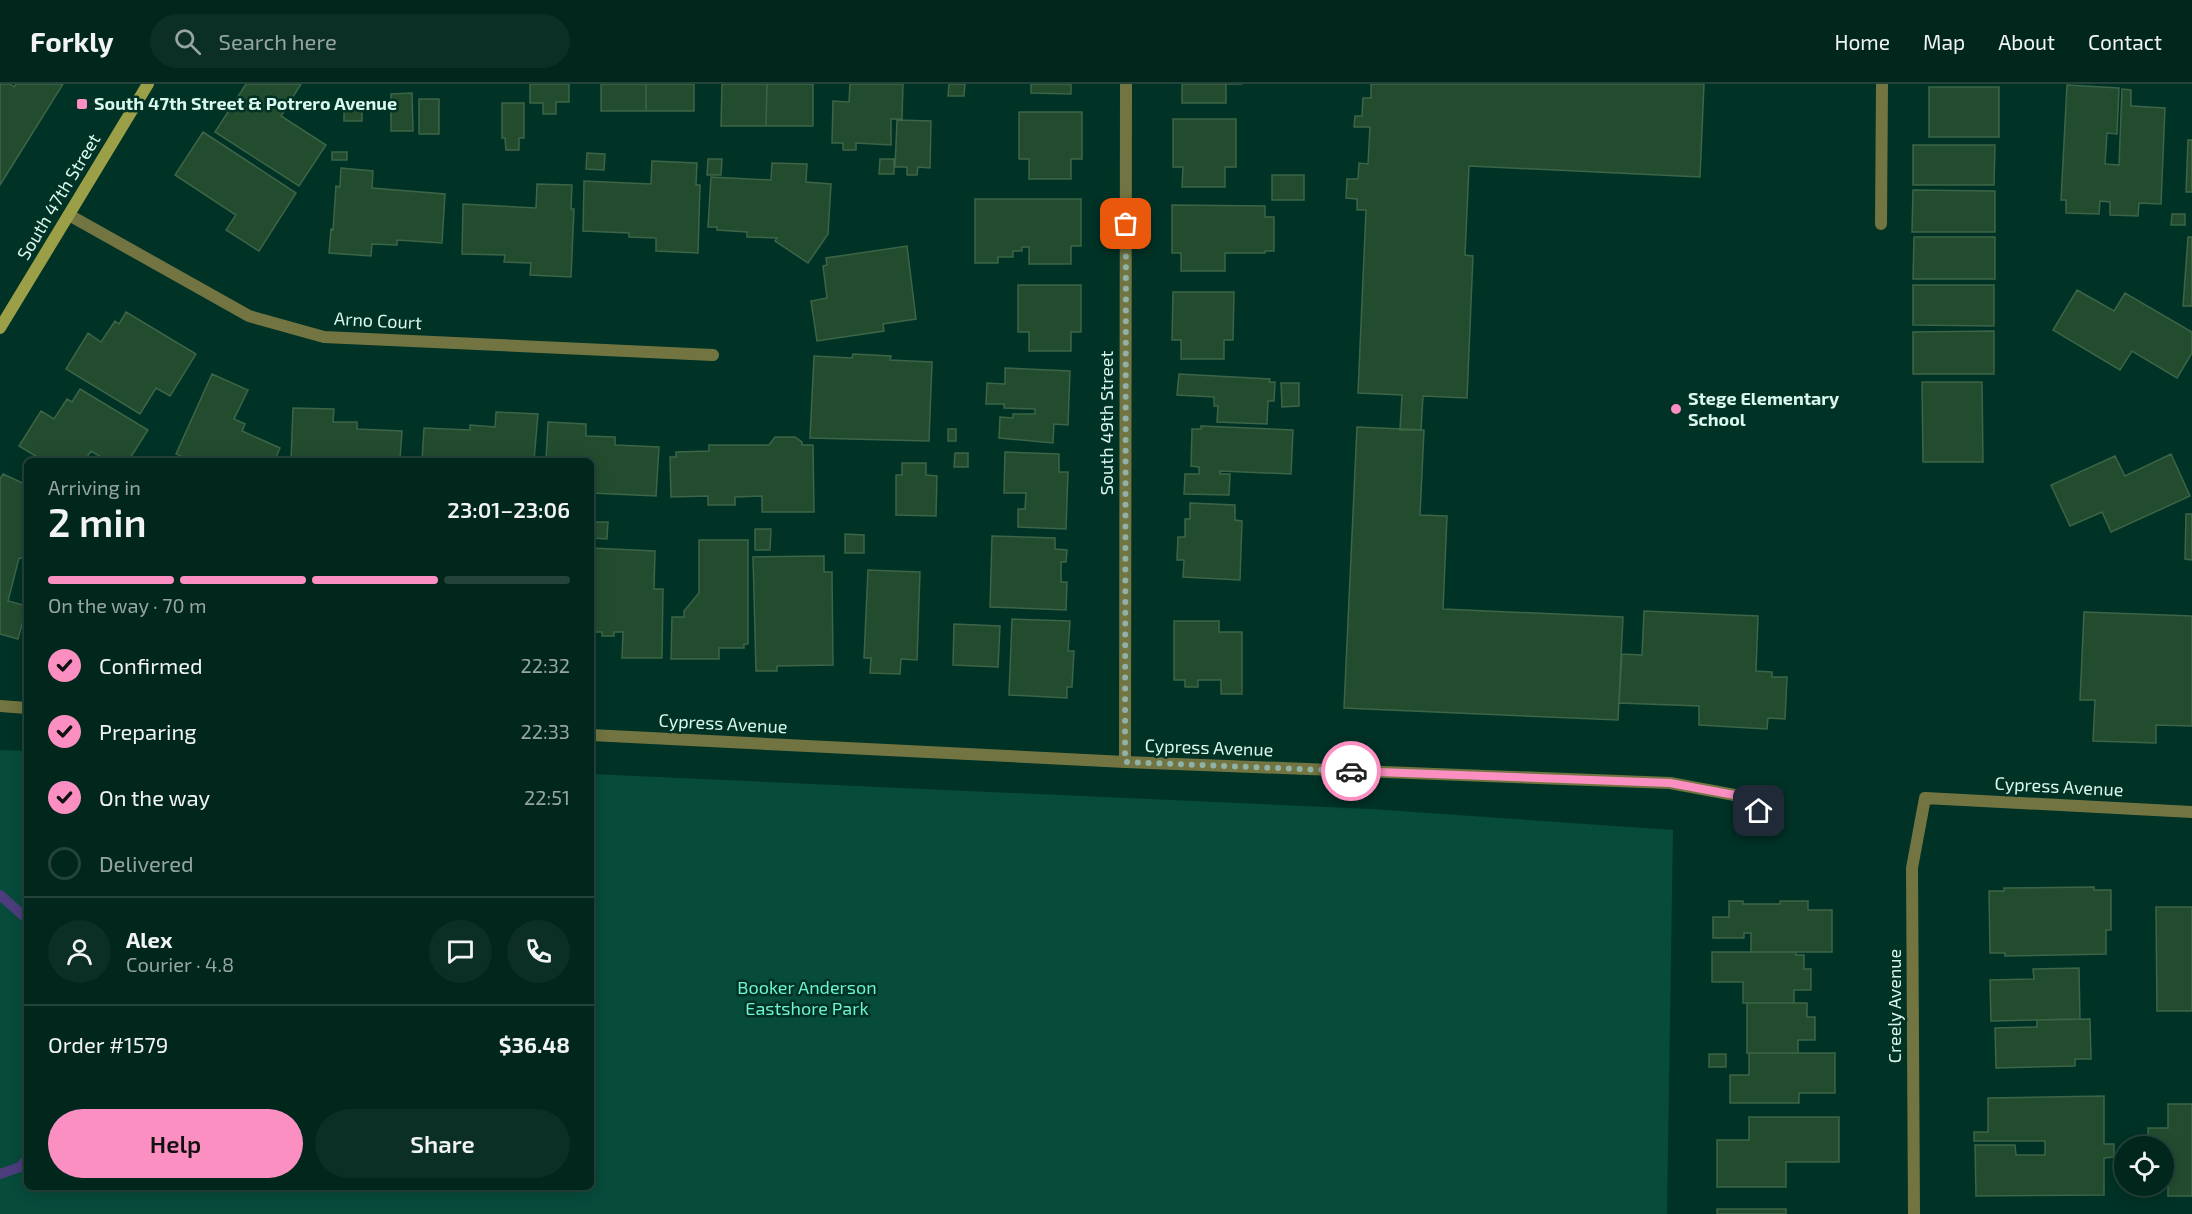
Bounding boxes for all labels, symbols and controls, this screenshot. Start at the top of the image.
search box [150,14,570,68]
text: Forkly [30,24,114,58]
icon: search [171,25,204,58]
text: Search here [219,28,337,54]
text: Home [1834,29,1890,54]
text: Map [1923,29,1965,54]
text: About [1998,29,2055,54]
text: Contact [2088,29,2162,54]
place label: South 47th Street & Potrero Avenue [94,92,397,114]
marker: South 47th Street & Potrero Avenue [75,97,89,111]
street label: South 47th Street [12,129,105,264]
pin [1100,198,1151,249]
icon: bag [1109,207,1142,240]
street label: Arno Court [334,307,423,333]
street label: South 49th Street [1095,351,1117,495]
place label: Stege Elementary School [1688,387,1840,430]
marker: Stege Elementary School [1669,402,1683,416]
text: Arriving in [48,475,141,499]
text: 23:01–23:06 [447,496,570,522]
text: 2 min [48,498,147,545]
text: On the way · 70 m [48,593,207,617]
icon: check [48,649,81,682]
text: Confirmed [99,652,203,678]
text: 22:32 [520,653,570,677]
street label: Cypress Avenue [658,709,788,737]
icon: check [48,715,81,748]
text: Preparing [99,718,197,744]
text: 22:33 [521,719,570,743]
street label: Cypress Avenue [1144,734,1274,760]
courier [1321,741,1381,801]
icon: car [1335,755,1368,788]
street label: Cypress Avenue [1994,772,2124,800]
icon: check [48,781,81,814]
text: On the way [99,784,210,810]
text: 22:51 [524,785,570,809]
pin [1733,785,1784,836]
icon: home [1742,794,1775,827]
text: Delivered [99,850,194,876]
button: person [48,920,111,983]
button: chat [429,920,492,983]
button: phone [507,920,570,983]
text: Alex [126,926,172,952]
street label: Creely Avenue [1883,949,1905,1063]
text: Courier · 4.8 [126,952,234,976]
park label: Booker Anderson Eastshore Park [737,976,877,1019]
text: Order #1579 [48,1031,168,1057]
text: $36.48 [499,1031,570,1057]
button: Help [48,1109,303,1178]
button: Share [315,1109,570,1178]
map controls [2114,1136,2174,1196]
button: locate [2114,1136,2174,1196]

